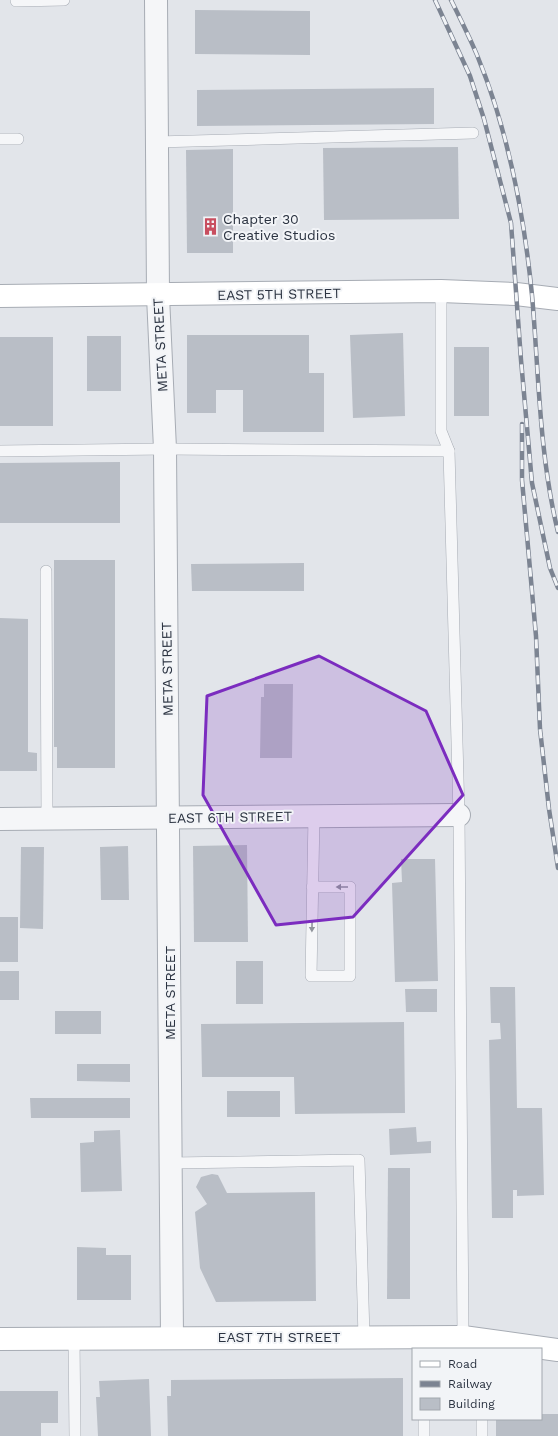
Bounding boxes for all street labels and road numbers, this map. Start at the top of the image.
street label: EAST 5TH STREET [217,285,342,303]
street label: META STREET [150,297,170,392]
street label: META STREET [158,621,176,716]
street label: EAST 6TH STREET [168,808,293,826]
street label: META STREET [162,945,178,1040]
street label: EAST 7TH STREET [218,1329,341,1345]

